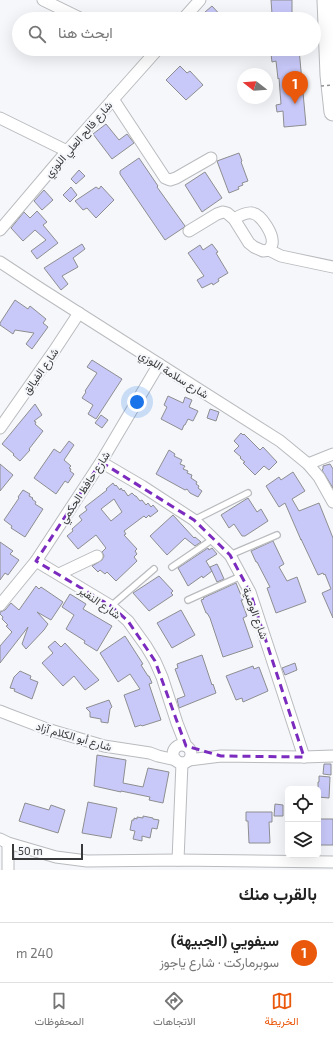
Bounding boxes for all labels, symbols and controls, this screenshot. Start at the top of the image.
search box [12,12,321,56]
icon: search [26,23,48,45]
text: ابحث هنا [58,23,113,41]
north arrow [237,68,273,104]
pin: 1 [282,71,308,104]
street label: شارع فالح العلي اللوزي [41,98,118,182]
street label: شارع الفيالق [19,345,62,398]
street label: شارع سلامة اللوزي [135,347,211,404]
your location [127,392,147,412]
street label: شارع حافظ الحكمي [56,448,116,528]
street label: شارع النفير [75,582,124,623]
street label: شارع الوصية [239,585,271,642]
street label: شارع أبو الكلام آزاد [34,719,114,755]
map controls [285,786,321,858]
button: locate [285,786,321,822]
button: layers [285,822,321,858]
scale bar [12,842,83,861]
text: 50 m [18,844,43,857]
text: بالقرب منك [239,883,317,903]
text: سيفويي (الجبيهة) [171,931,279,949]
text: 240 m [16,945,53,961]
text: 1 [301,945,307,961]
text: سوبرماركت · شارع ياجوز [159,954,279,970]
tab: المحفوظات [34,990,84,1031]
tab: الاتجاهات [153,990,196,1031]
tab: الخريطة [265,990,299,1031]

